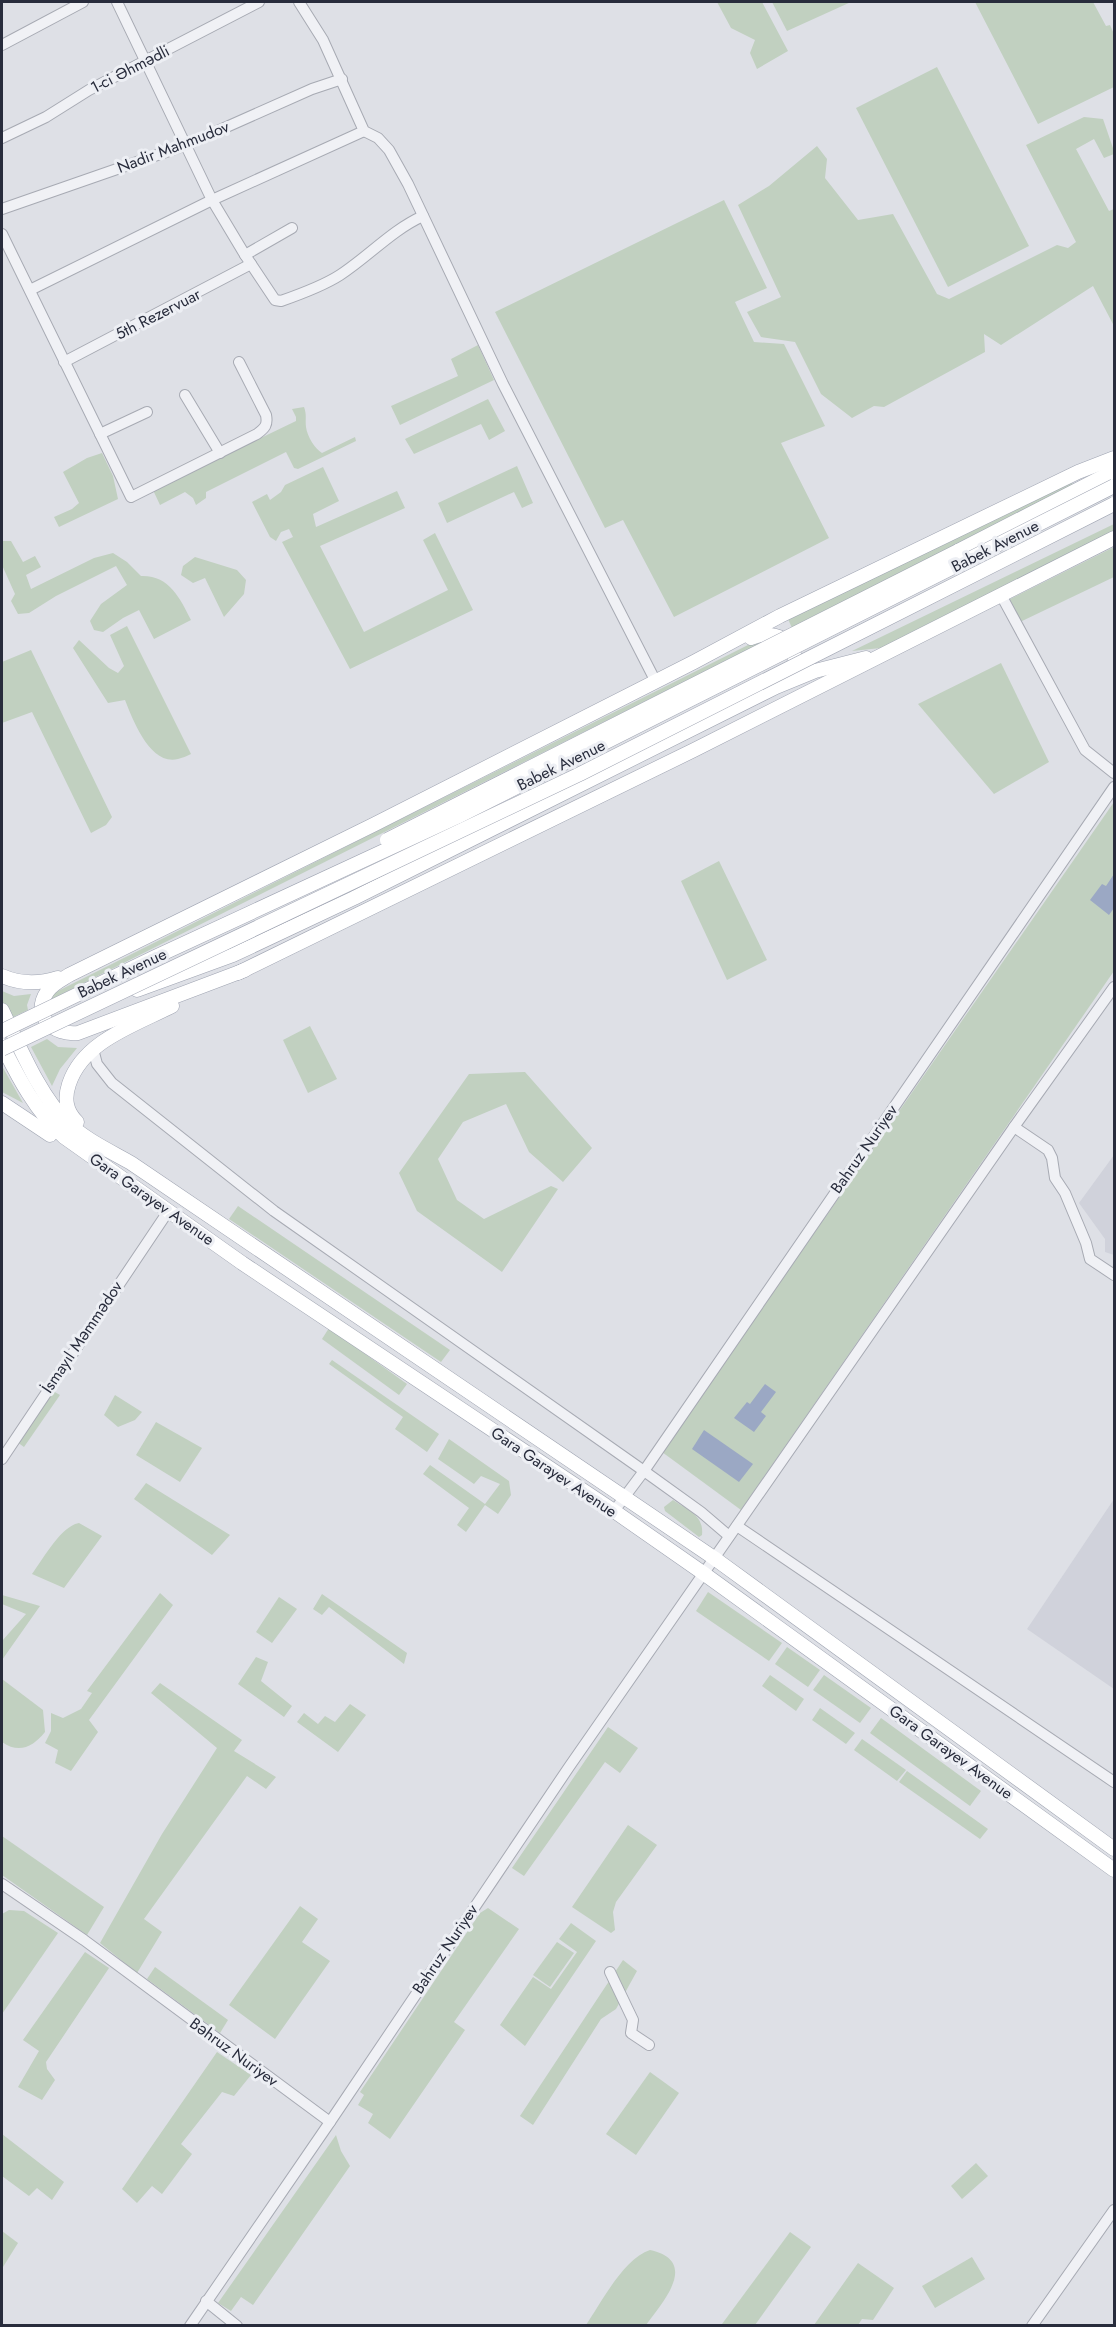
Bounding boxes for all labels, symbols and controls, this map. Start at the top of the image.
street label: 1-ci Əhmədli [86,39,174,99]
street label: Nadir Mahmudov [114,115,233,179]
street label: 5th Rezervuar [111,282,205,345]
street label: Babek Avenue [947,514,1043,578]
street label: Babek Avenue [513,734,609,796]
street label: Babek Avenue [74,942,170,1004]
street label: Bahruz Nuriyev [825,1099,904,1198]
street label: Gara Garayev Avenue [85,1147,219,1251]
street label: İsmayıl Məmmədov [36,1276,129,1398]
street label: Gara Garayev Avenue [486,1421,622,1523]
street label: Gara Garayev Avenue [884,1699,1018,1805]
street label: Bahruz Nuriyev [407,1899,484,1998]
street label: Bəhruz Nuriyev [185,2012,284,2093]

